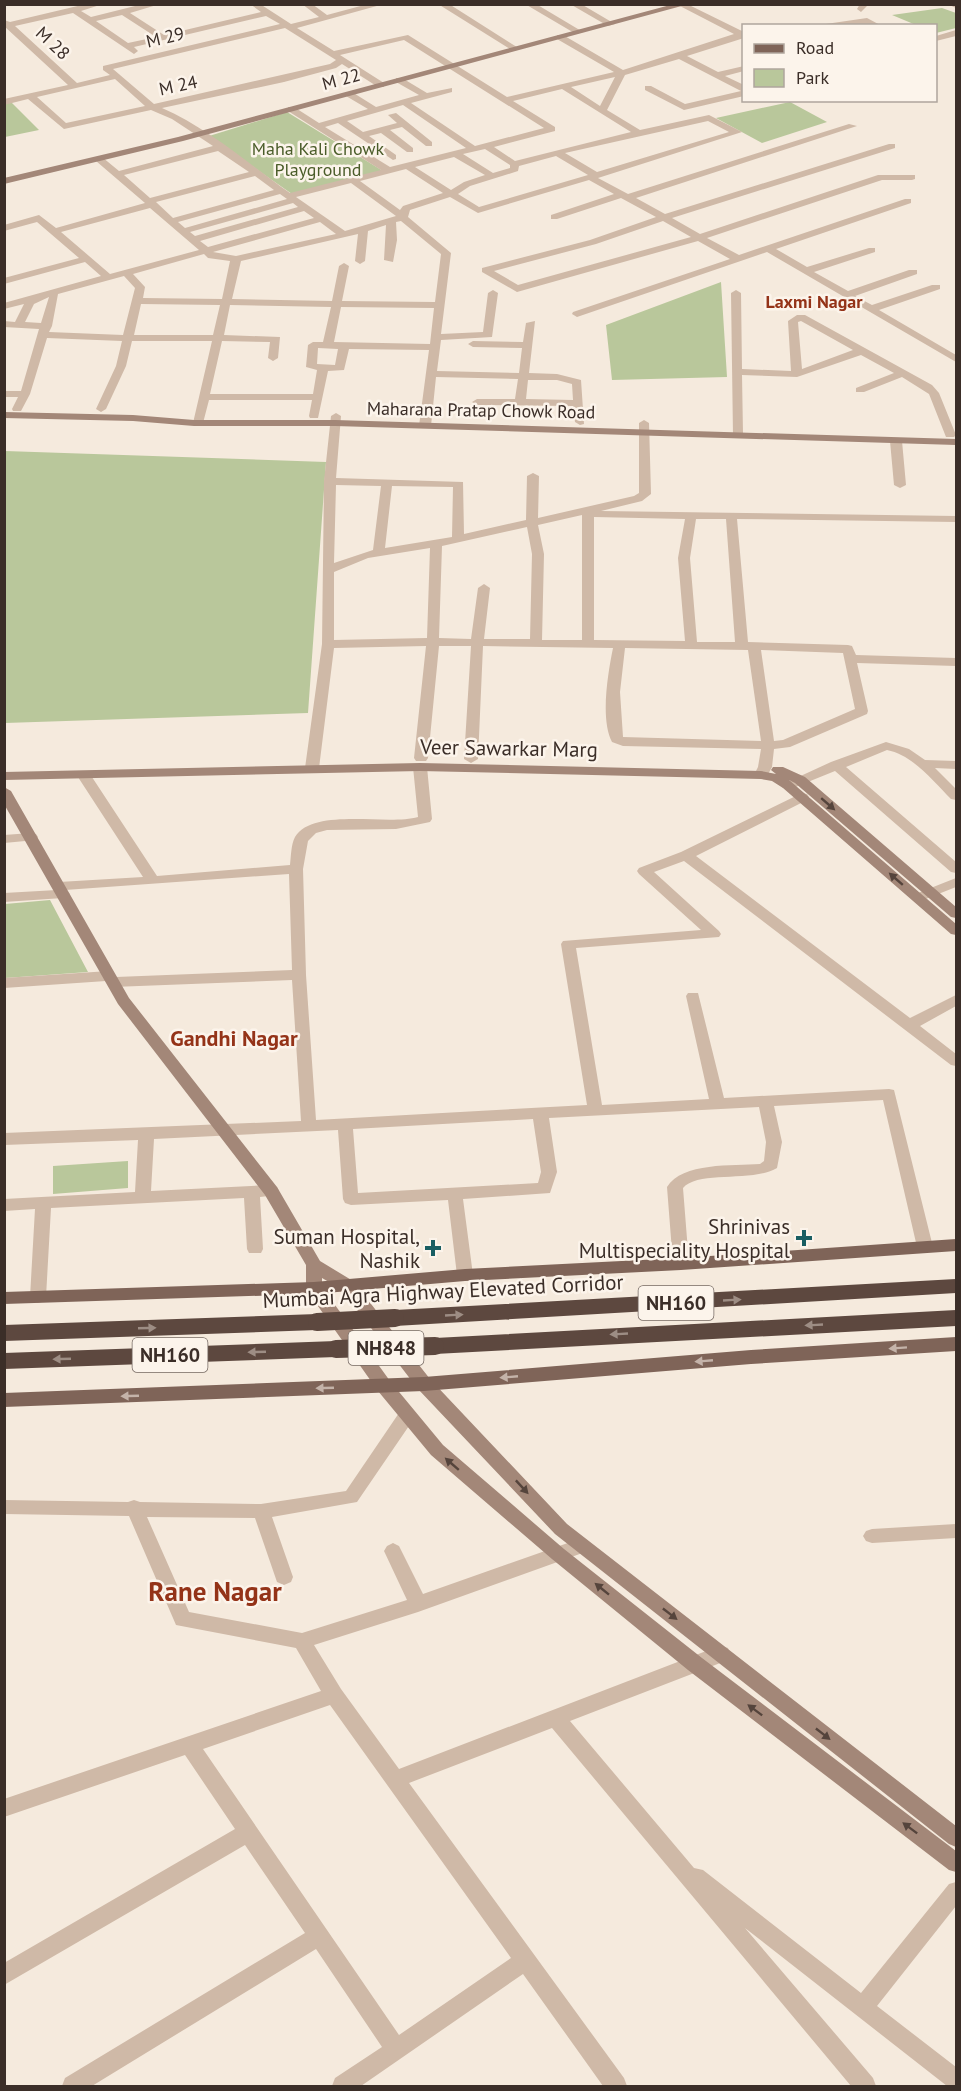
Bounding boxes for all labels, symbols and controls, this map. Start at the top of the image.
street label: M 28 [31,21,75,65]
street label: M 29 [144,21,186,53]
legend [742,24,937,102]
text: Road [796,36,834,59]
street label: M 22 [319,63,363,95]
text: Park [796,66,829,89]
street label: M 24 [157,70,199,100]
park label: Maha Kali Chowk Playground [252,137,385,181]
district label: Laxmi Nagar [765,290,863,313]
street label: Maharana Pratap Chowk Road [367,397,595,423]
street label: Veer Sawarkar Marg [419,733,598,763]
one-way arrow [820,797,835,810]
one-way arrow [889,872,904,886]
district label: Gandhi Nagar [170,1024,298,1052]
place label: Shrinivas Multispeciality Hospital [579,1213,790,1264]
place label: Suman Hospital, Nashik [273,1223,420,1274]
marker: Shrinivas Multispeciality Hospital [795,1229,813,1247]
marker: Suman Hospital, Nashik [424,1239,442,1257]
street label: Mumbai Agra Highway Elevated Corridor [262,1268,624,1314]
road number: NH160 [638,1286,714,1320]
one-way arrow [723,1295,742,1304]
one-way arrow [444,1310,463,1320]
one-way arrow [805,1321,824,1330]
one-way arrow [137,1323,156,1333]
one-way arrow [610,1330,629,1339]
road number: NH848 [348,1331,424,1365]
road number: NH160 [132,1338,207,1372]
one-way arrow [889,1343,908,1352]
one-way arrow [247,1348,266,1357]
one-way arrow [52,1354,71,1364]
one-way arrow [694,1356,713,1366]
one-way arrow [500,1372,519,1382]
one-way arrow [316,1384,335,1393]
one-way arrow [121,1391,140,1401]
one-way arrow [445,1458,460,1471]
one-way arrow [515,1480,529,1495]
district label: Rane Nagar [148,1574,282,1608]
one-way arrow [594,1584,609,1596]
one-way arrow [661,1608,677,1620]
one-way arrow [747,1703,763,1716]
one-way arrow [816,1728,831,1740]
one-way arrow [902,1822,918,1834]

